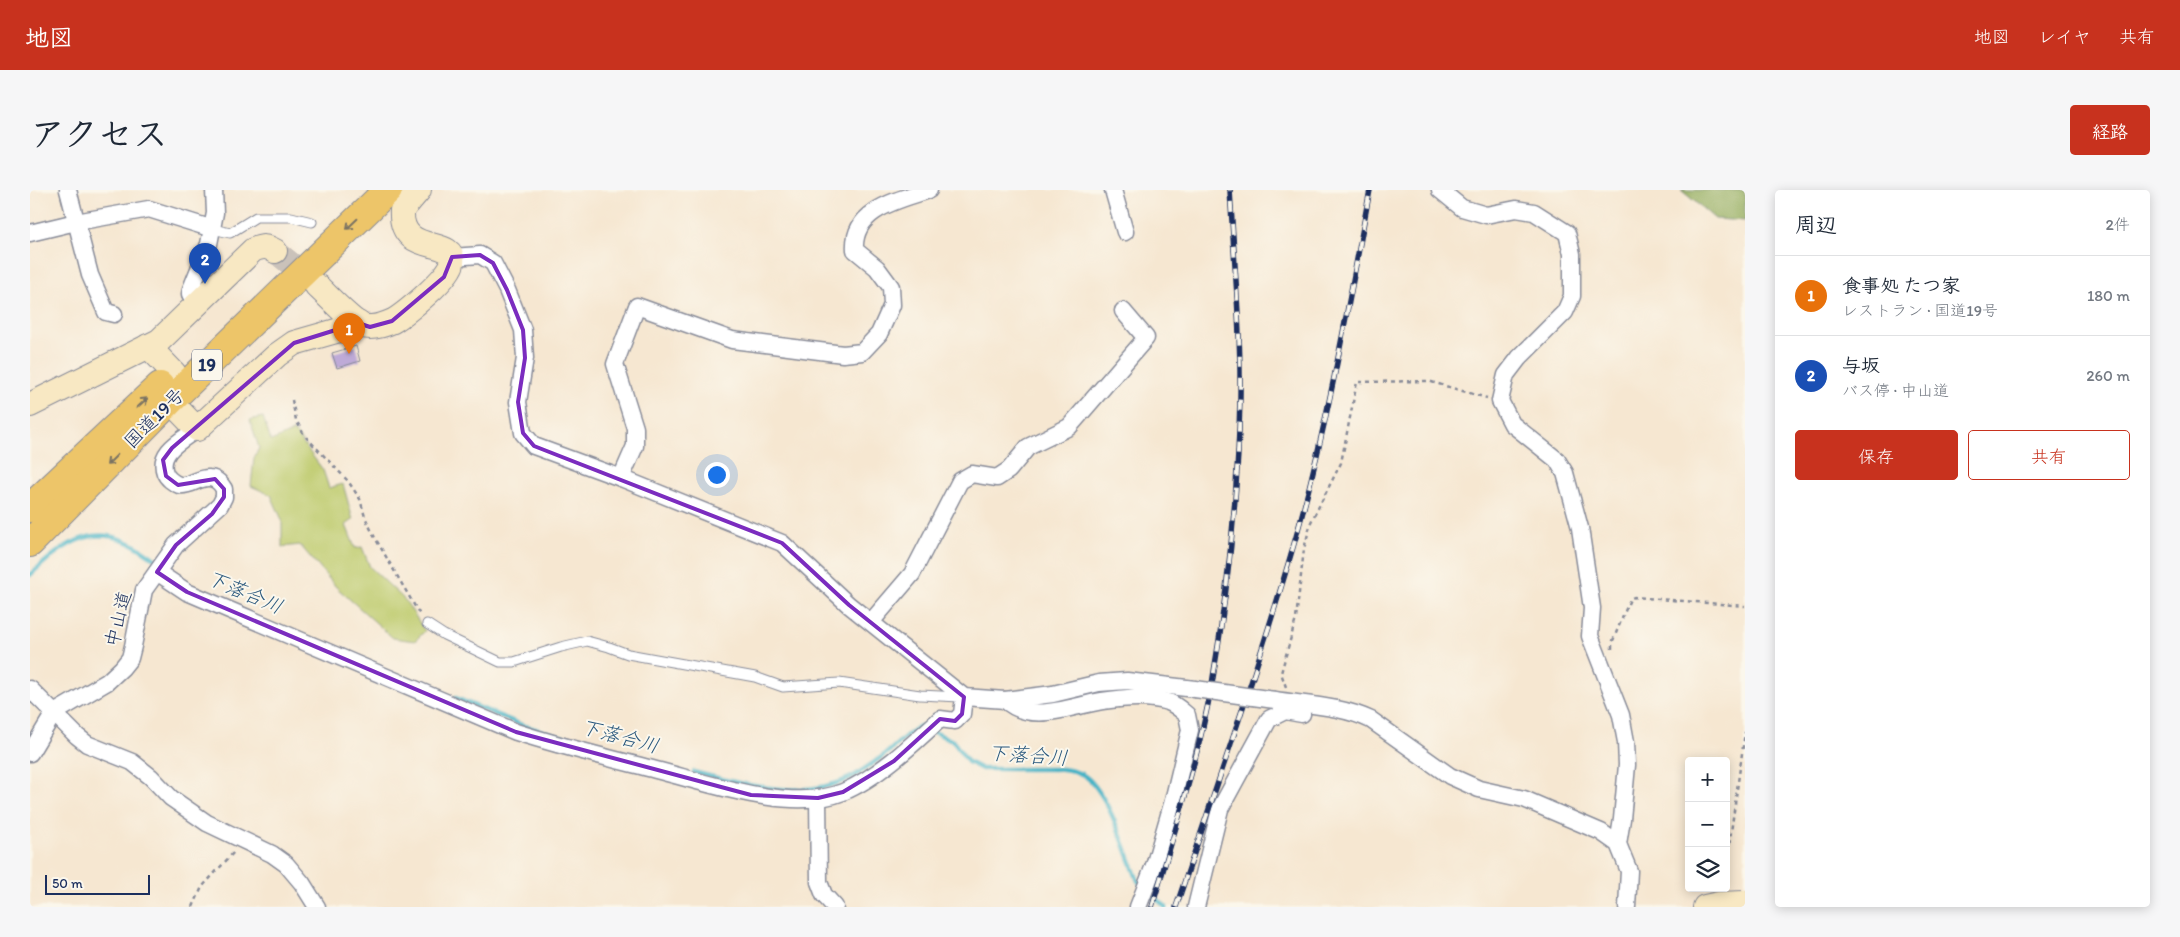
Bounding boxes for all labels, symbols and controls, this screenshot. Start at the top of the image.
text: 地図 [25,23,73,52]
text: 地図 [1974,26,2010,48]
text: レイヤ [2038,26,2091,48]
text: 共有 [2119,26,2155,48]
button: 経路 [2070,105,2150,155]
text: アクセス [30,113,168,155]
text: 周辺 [1795,212,1837,237]
text: 2件 [2106,215,2130,234]
one-way arrow [346,218,359,230]
pin: 2 [189,243,221,284]
text: 食事処 たつ家 [1842,274,1960,297]
text: 1 [1807,286,1815,305]
text: 180 m [2087,286,2130,305]
text: レストラン · 国道19号 [1842,301,1998,320]
pin: 1 [333,313,365,354]
road number: 19 [192,350,222,380]
text: 与坂 [1842,354,1880,377]
text: 2 [1807,366,1815,385]
text: 260 m [2086,366,2130,385]
text: バス停 · 中山道 [1842,381,1949,400]
street label: 国道19号 [119,383,189,453]
one-way arrow [136,397,149,409]
button: 保存 [1795,430,1958,480]
button: 共有 [1968,430,2130,480]
one-way arrow [106,454,118,467]
your location [704,462,730,488]
water label: 下落合川 [203,565,287,619]
street label: 中山道 [100,589,136,649]
water label: 下落合川 [578,714,662,758]
water label: 下落合川 [987,740,1069,770]
map controls [1685,757,1730,892]
button: + [1685,757,1730,802]
button: − [1685,802,1730,847]
button: layers [1685,847,1730,892]
scale bar [45,872,150,895]
text: 50 m [52,875,83,892]

